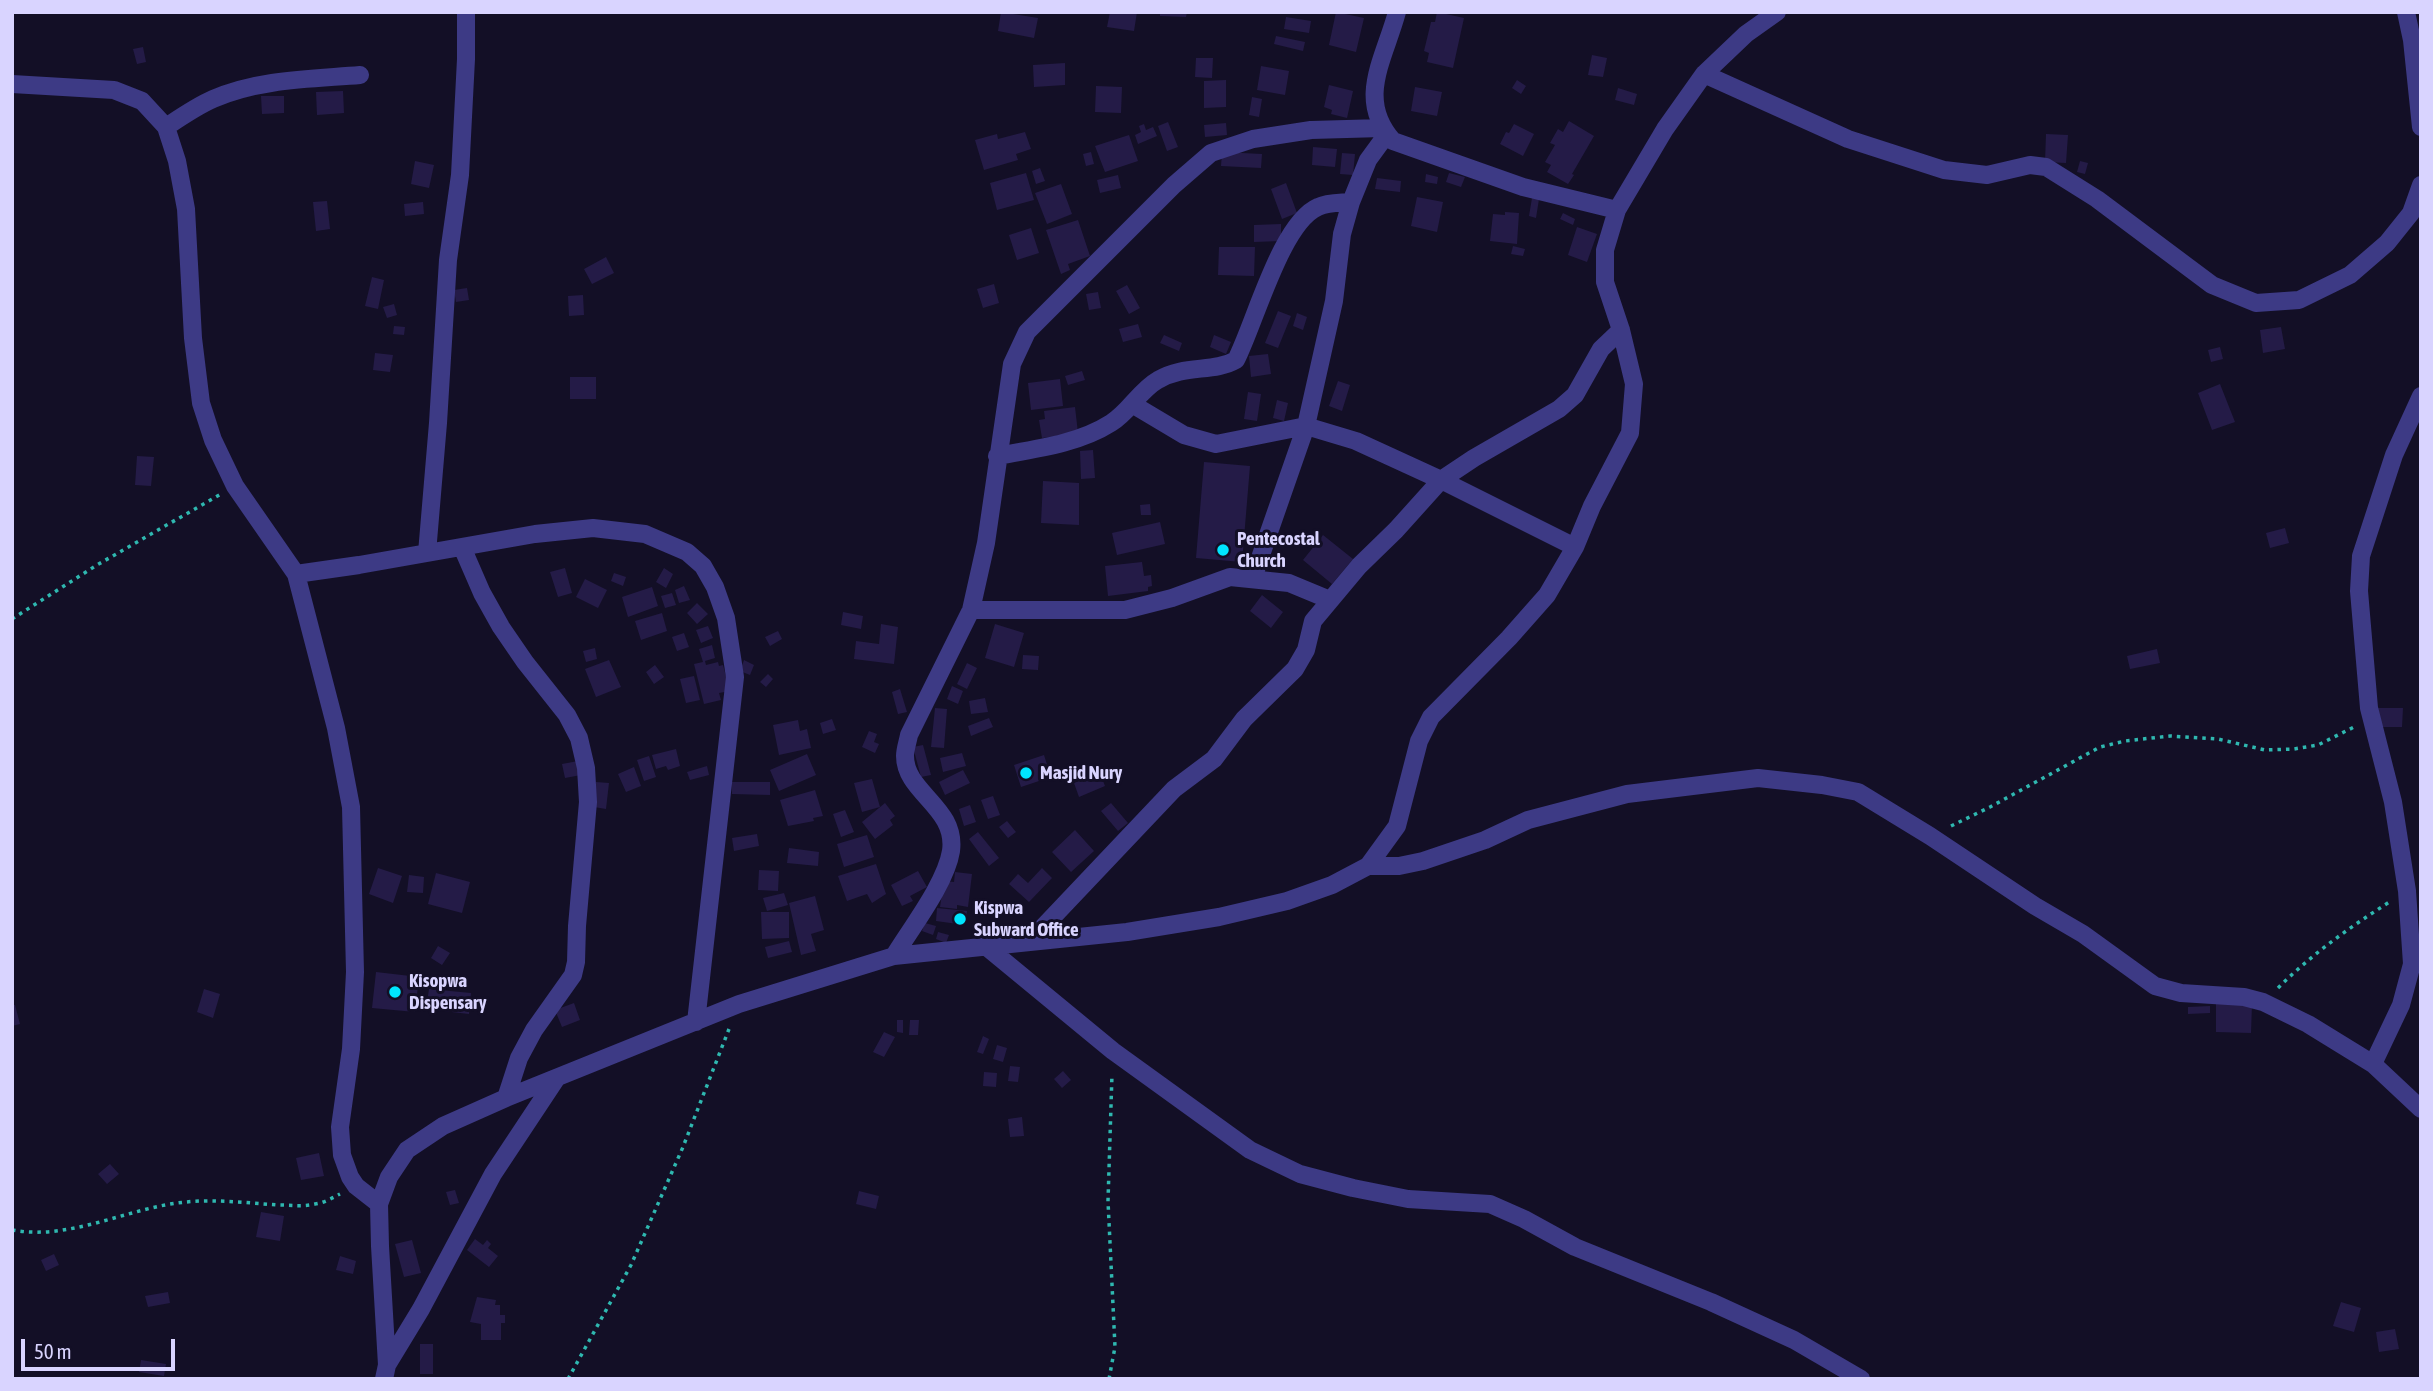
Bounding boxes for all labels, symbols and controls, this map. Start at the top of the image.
place label: Pentecostal Church [1237,528,1320,572]
marker: Pentecostal Church [1215,542,1231,558]
place label: Masjid Nury [1040,762,1122,784]
marker: Masjid Nury [1018,765,1034,781]
place label: Kispwa Subward Office [974,897,1079,941]
marker: Kispwa Subward Office [952,911,968,927]
place label: Kisopwa Dispensary [409,970,487,1014]
marker: Kisopwa Dispensary [387,984,403,1000]
scale bar [24,1324,178,1368]
text: 50 m [34,1339,72,1363]

